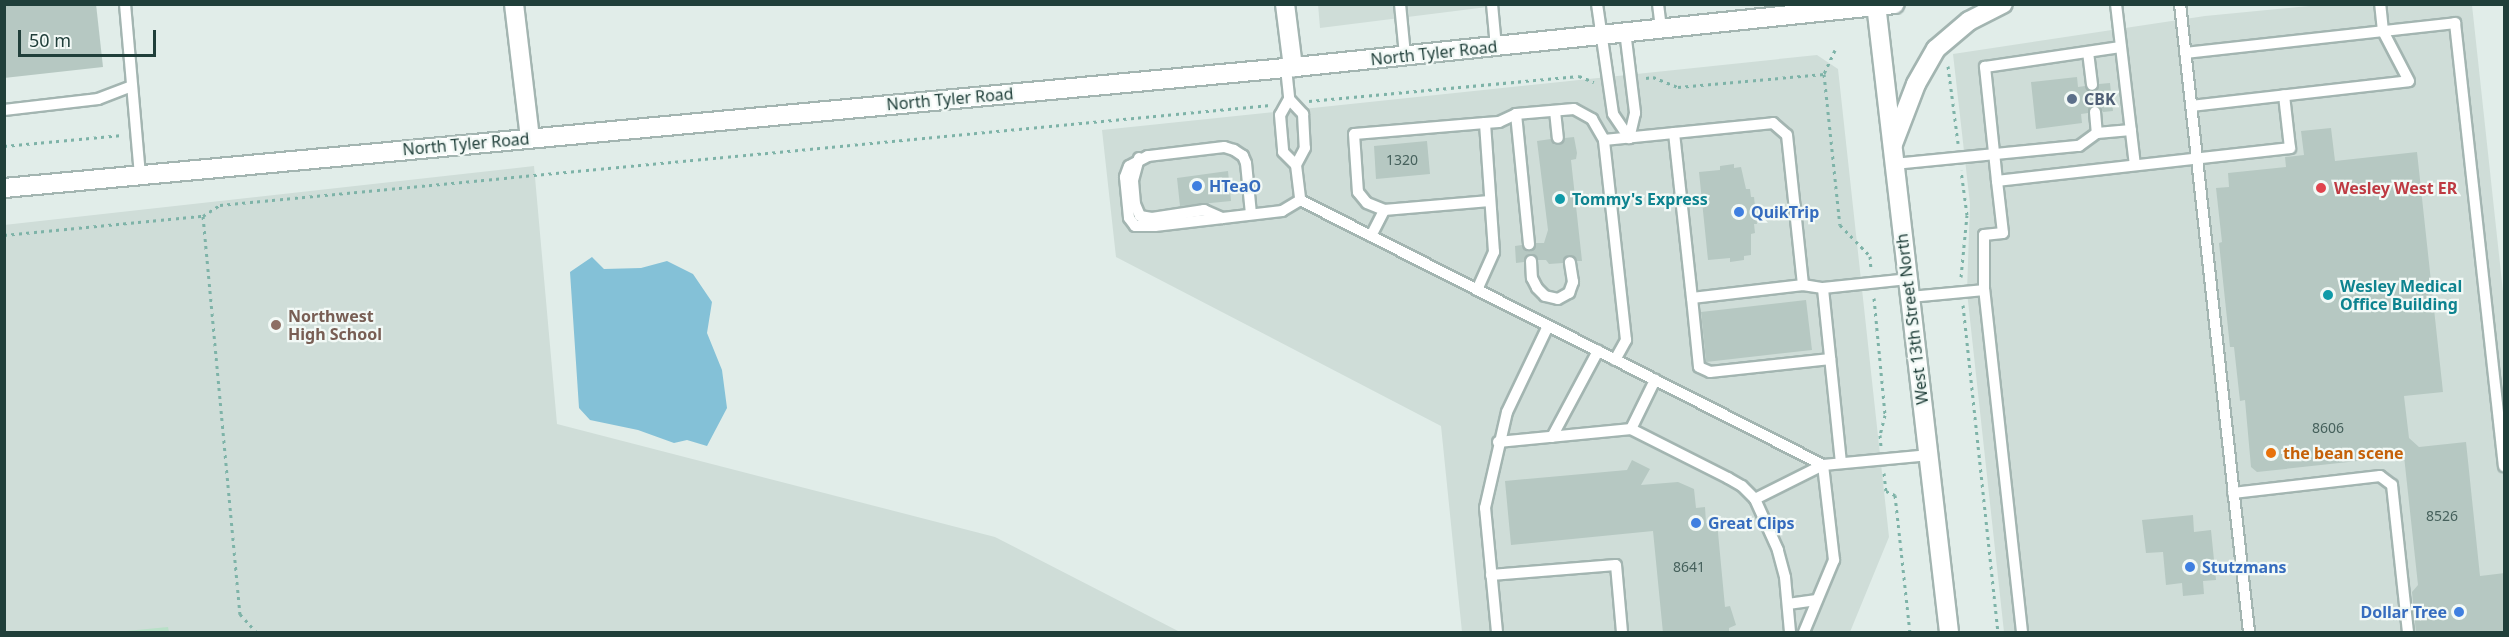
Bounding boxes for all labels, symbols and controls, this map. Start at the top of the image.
scale bar [21,18,159,56]
text: 50 m [29,28,71,52]
street label: North Tyler Road [1370,37,1498,69]
street label: North Tyler Road [886,84,1014,114]
place label: CBK [2084,89,2116,109]
marker: CBK [2065,92,2079,106]
street label: North Tyler Road [402,129,530,159]
house number: 1320 [1386,152,1418,168]
place label: HTeaO [1209,176,1261,196]
place label: Wesley West ER [2334,178,2457,198]
marker: HTeaO [1190,179,1204,193]
marker: Wesley West ER [2312,179,2330,197]
place label: Tommy's Express [1572,189,1708,209]
marker: Tommy's Express [1553,192,1567,206]
place label: QuikTrip [1751,202,1819,222]
marker: QuikTrip [1732,205,1746,219]
street label: West 13th Street North [1892,232,1932,406]
place label: Wesley Medical Office Building [2340,276,2462,314]
marker: Wesley Medical Office Building [2321,288,2335,302]
place label: Northwest High School [288,306,382,344]
marker: Northwest High School [269,318,283,332]
house number: 8606 [2312,420,2344,436]
place label: the bean scene [2283,443,2404,463]
marker: the bean scene [2264,446,2278,460]
house number: 8526 [2426,508,2458,524]
place label: Great Clips [1708,513,1795,533]
marker: Great Clips [1689,516,1703,530]
place label: Stutzmans [2202,557,2287,577]
house number: 8641 [1673,559,1705,575]
marker: Stutzmans [2183,560,2197,574]
place label: Dollar Tree [2360,602,2447,622]
marker: Dollar Tree [2452,605,2466,619]

